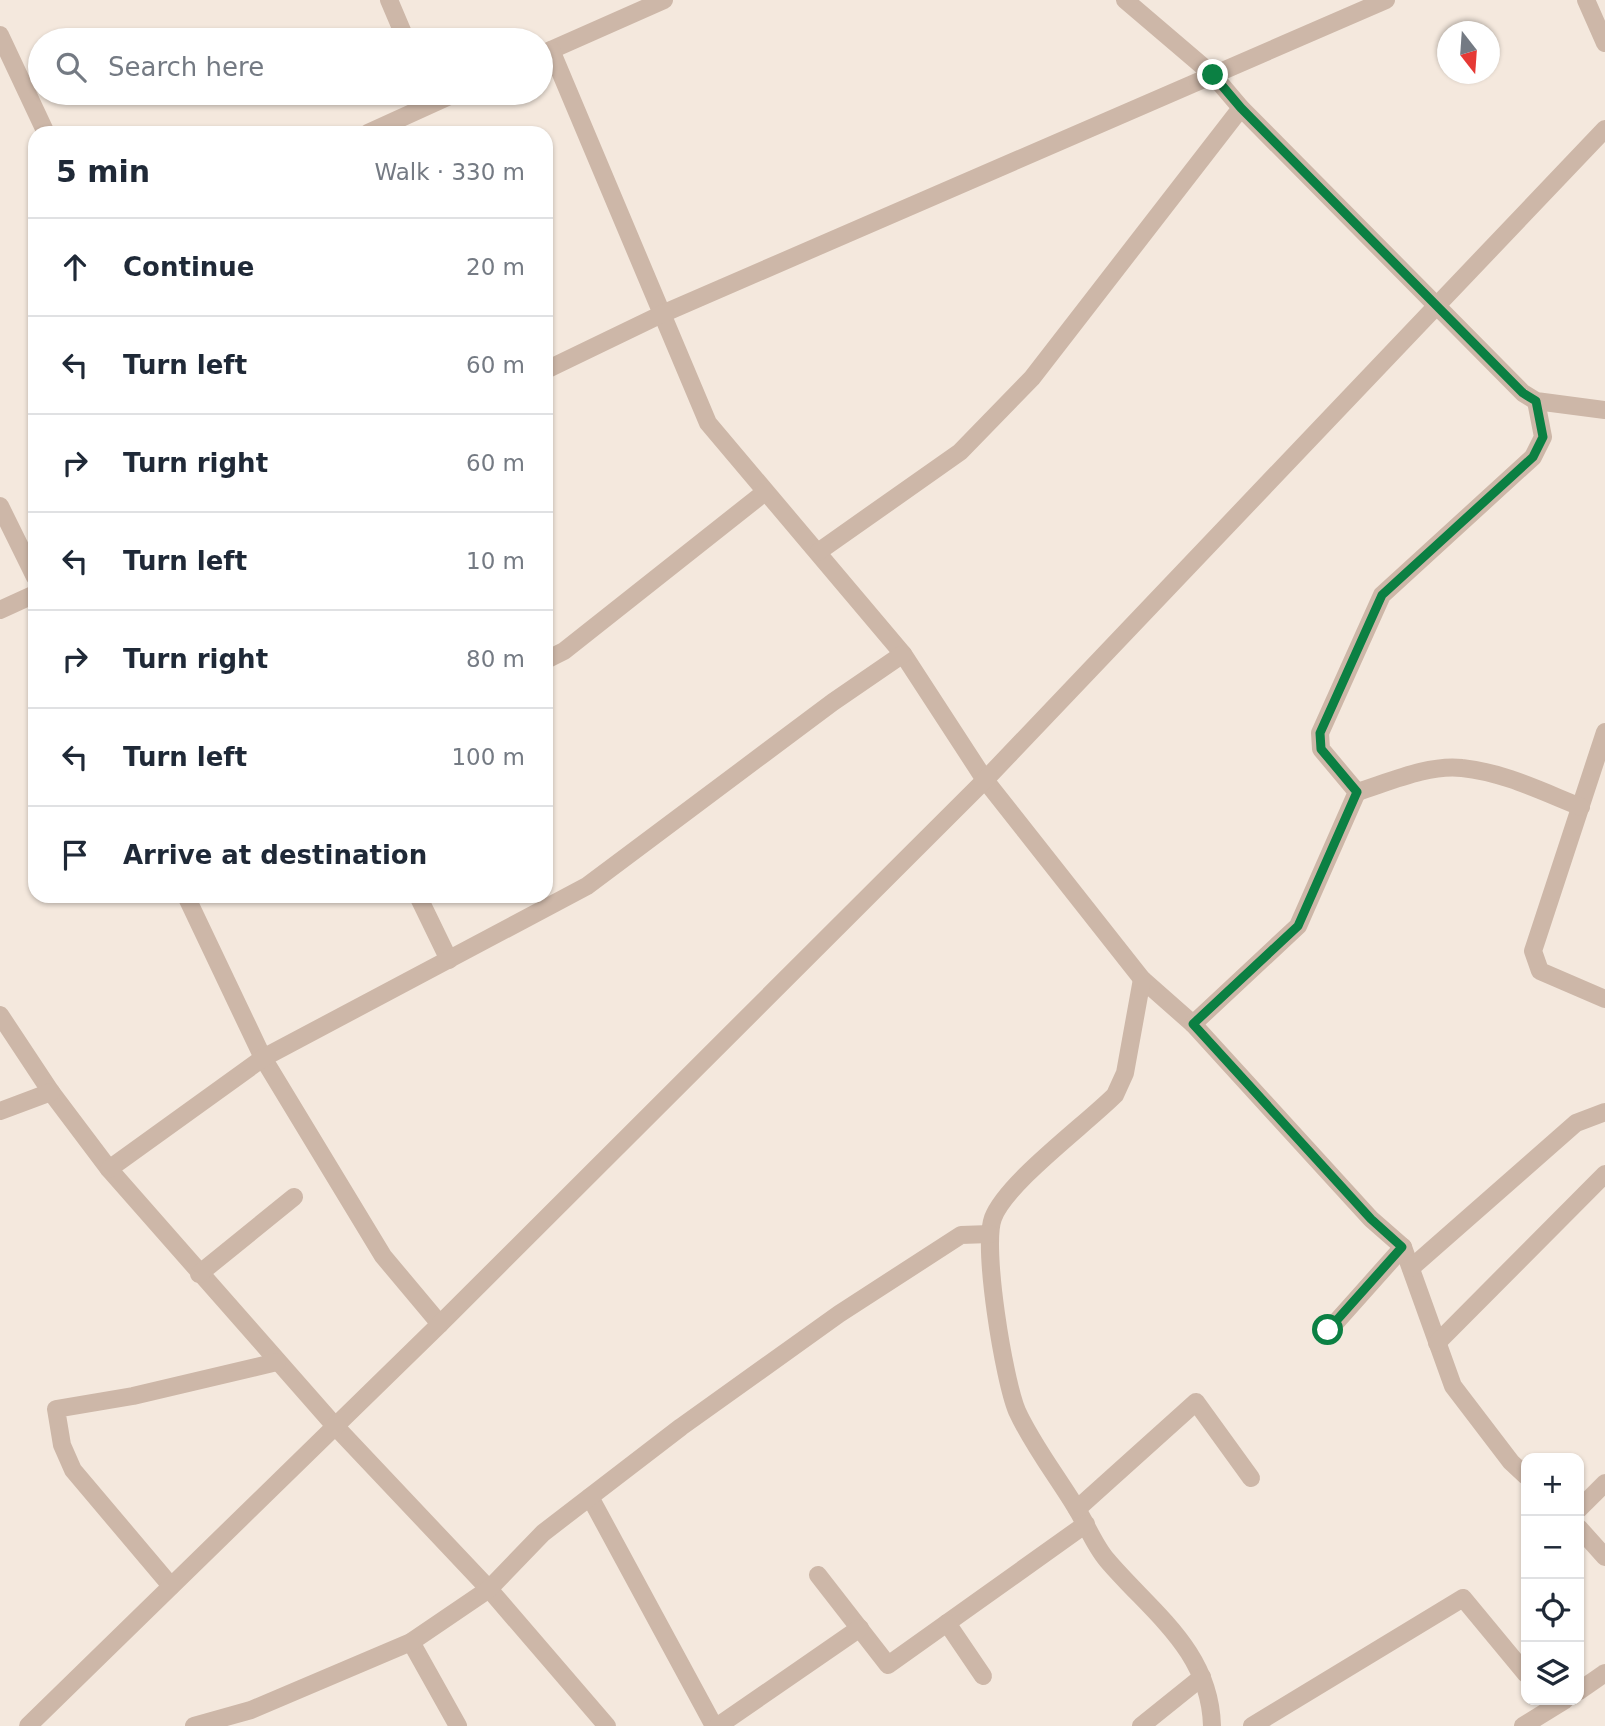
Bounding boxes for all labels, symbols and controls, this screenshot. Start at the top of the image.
north arrow [1437,21,1500,84]
search box [28,28,553,105]
icon: search [52,48,90,86]
text: Search here [108,52,264,82]
route end [1197,59,1228,90]
text: 5 min [56,154,150,189]
text: Walk · 330 m [374,159,525,185]
icon: ahead [56,248,94,286]
text: Continue [123,252,254,282]
text: 20 m [466,254,525,280]
icon: left [56,346,94,384]
text: Turn left [123,350,247,380]
text: 60 m [466,352,525,378]
icon: right [56,444,94,482]
text: Turn right [123,448,268,478]
text: 60 m [466,450,525,476]
icon: left [56,542,94,580]
text: Turn left [123,546,247,576]
text: 10 m [466,548,525,574]
icon: right [56,640,94,678]
text: Turn right [123,644,268,674]
text: 80 m [466,646,525,672]
icon: left [56,738,94,776]
text: Turn left [123,742,247,772]
text: 100 m [451,744,525,770]
icon: arrive [56,836,94,874]
text: Arrive at destination [123,840,427,870]
route start [1312,1314,1343,1345]
map controls [1521,1453,1584,1705]
button: + [1521,1453,1584,1516]
button: − [1521,1516,1584,1579]
button: locate [1521,1579,1584,1642]
button: layers [1521,1642,1584,1705]

